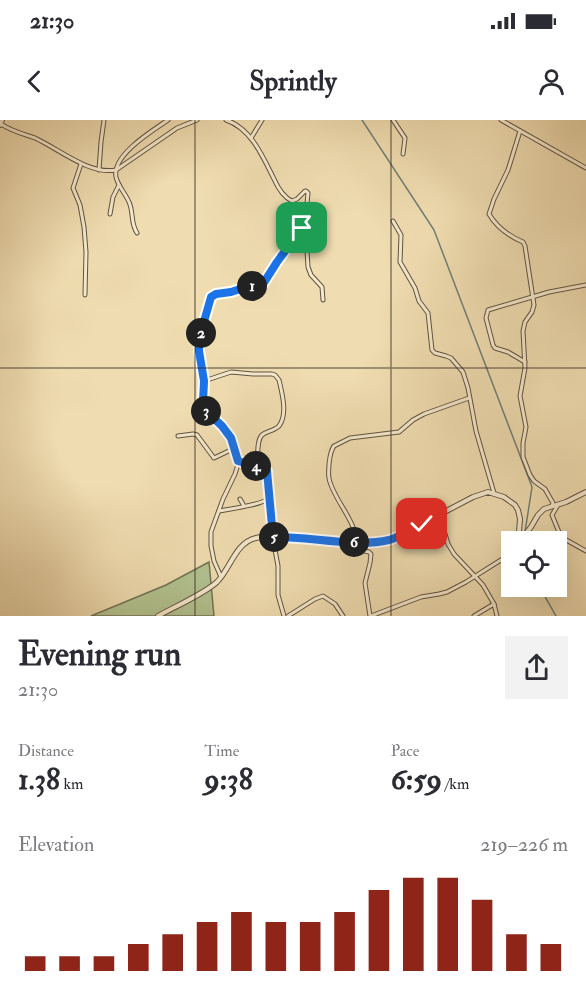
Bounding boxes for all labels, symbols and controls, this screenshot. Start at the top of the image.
text: 21:30 [30,7,74,35]
icon: back [18,65,51,98]
text: Sprintly [249,65,337,98]
icon: person [535,65,568,98]
pin [276,202,327,253]
icon: arrive [285,211,318,244]
pin: 1 [237,271,267,301]
text: 1 [249,276,255,296]
pin: 2 [186,318,216,348]
text: 2 [197,323,205,343]
pin: 3 [191,396,221,426]
text: 3 [203,401,209,421]
pin: 4 [241,451,271,481]
text: 4 [252,456,260,476]
pin [396,498,447,549]
icon: check [405,507,438,540]
pin: 5 [259,522,289,552]
text: 5 [270,527,278,547]
pin: 6 [339,527,369,557]
map controls [501,531,567,597]
button: locate [501,531,567,597]
text: 6 [350,532,358,552]
text: Evening run [18,634,181,675]
button: share [505,636,568,699]
text: 21:30 [18,677,58,702]
text: Distance [18,741,74,761]
text: Time [204,741,239,761]
text: Pace [391,741,419,761]
text: 1.38 [18,761,60,798]
text: 9:38 [204,761,253,798]
text: 6:59 [391,761,442,798]
text: km [60,774,84,794]
text: /km [442,774,469,794]
text: Elevation [18,832,94,857]
text: 219–226 m [480,832,568,857]

